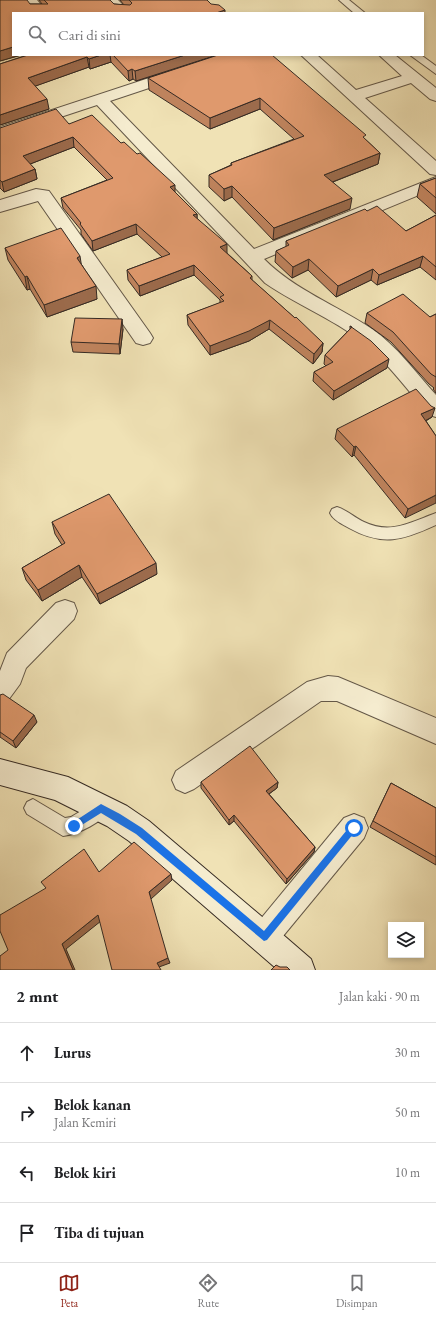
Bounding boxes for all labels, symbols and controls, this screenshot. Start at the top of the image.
search box [12,12,424,56]
icon: search [26,23,48,45]
text: Cari di sini [58,25,121,44]
route end [65,817,83,835]
route start [345,819,363,837]
map controls [388,922,424,958]
button: layers [388,922,424,958]
text: 2 mnt [16,985,58,1007]
text: Jalan kaki · 90 m [339,988,420,1005]
icon: ahead [16,1042,38,1064]
text: Lurus [54,1043,91,1062]
text: 30 m [395,1044,420,1061]
text: Belok kanan [54,1095,131,1114]
icon: right [16,1102,38,1124]
text: 50 m [395,1104,420,1121]
text: Jalan Kemiri [54,1114,116,1131]
icon: left [16,1162,38,1184]
text: Belok kiri [54,1163,116,1182]
text: 10 m [395,1164,420,1181]
icon: arrive [16,1222,38,1244]
text: Tiba di tujuan [54,1223,144,1242]
tab: Peta [58,1272,80,1310]
tab: Rute [197,1272,219,1310]
tab: Disimpan [336,1272,378,1310]

